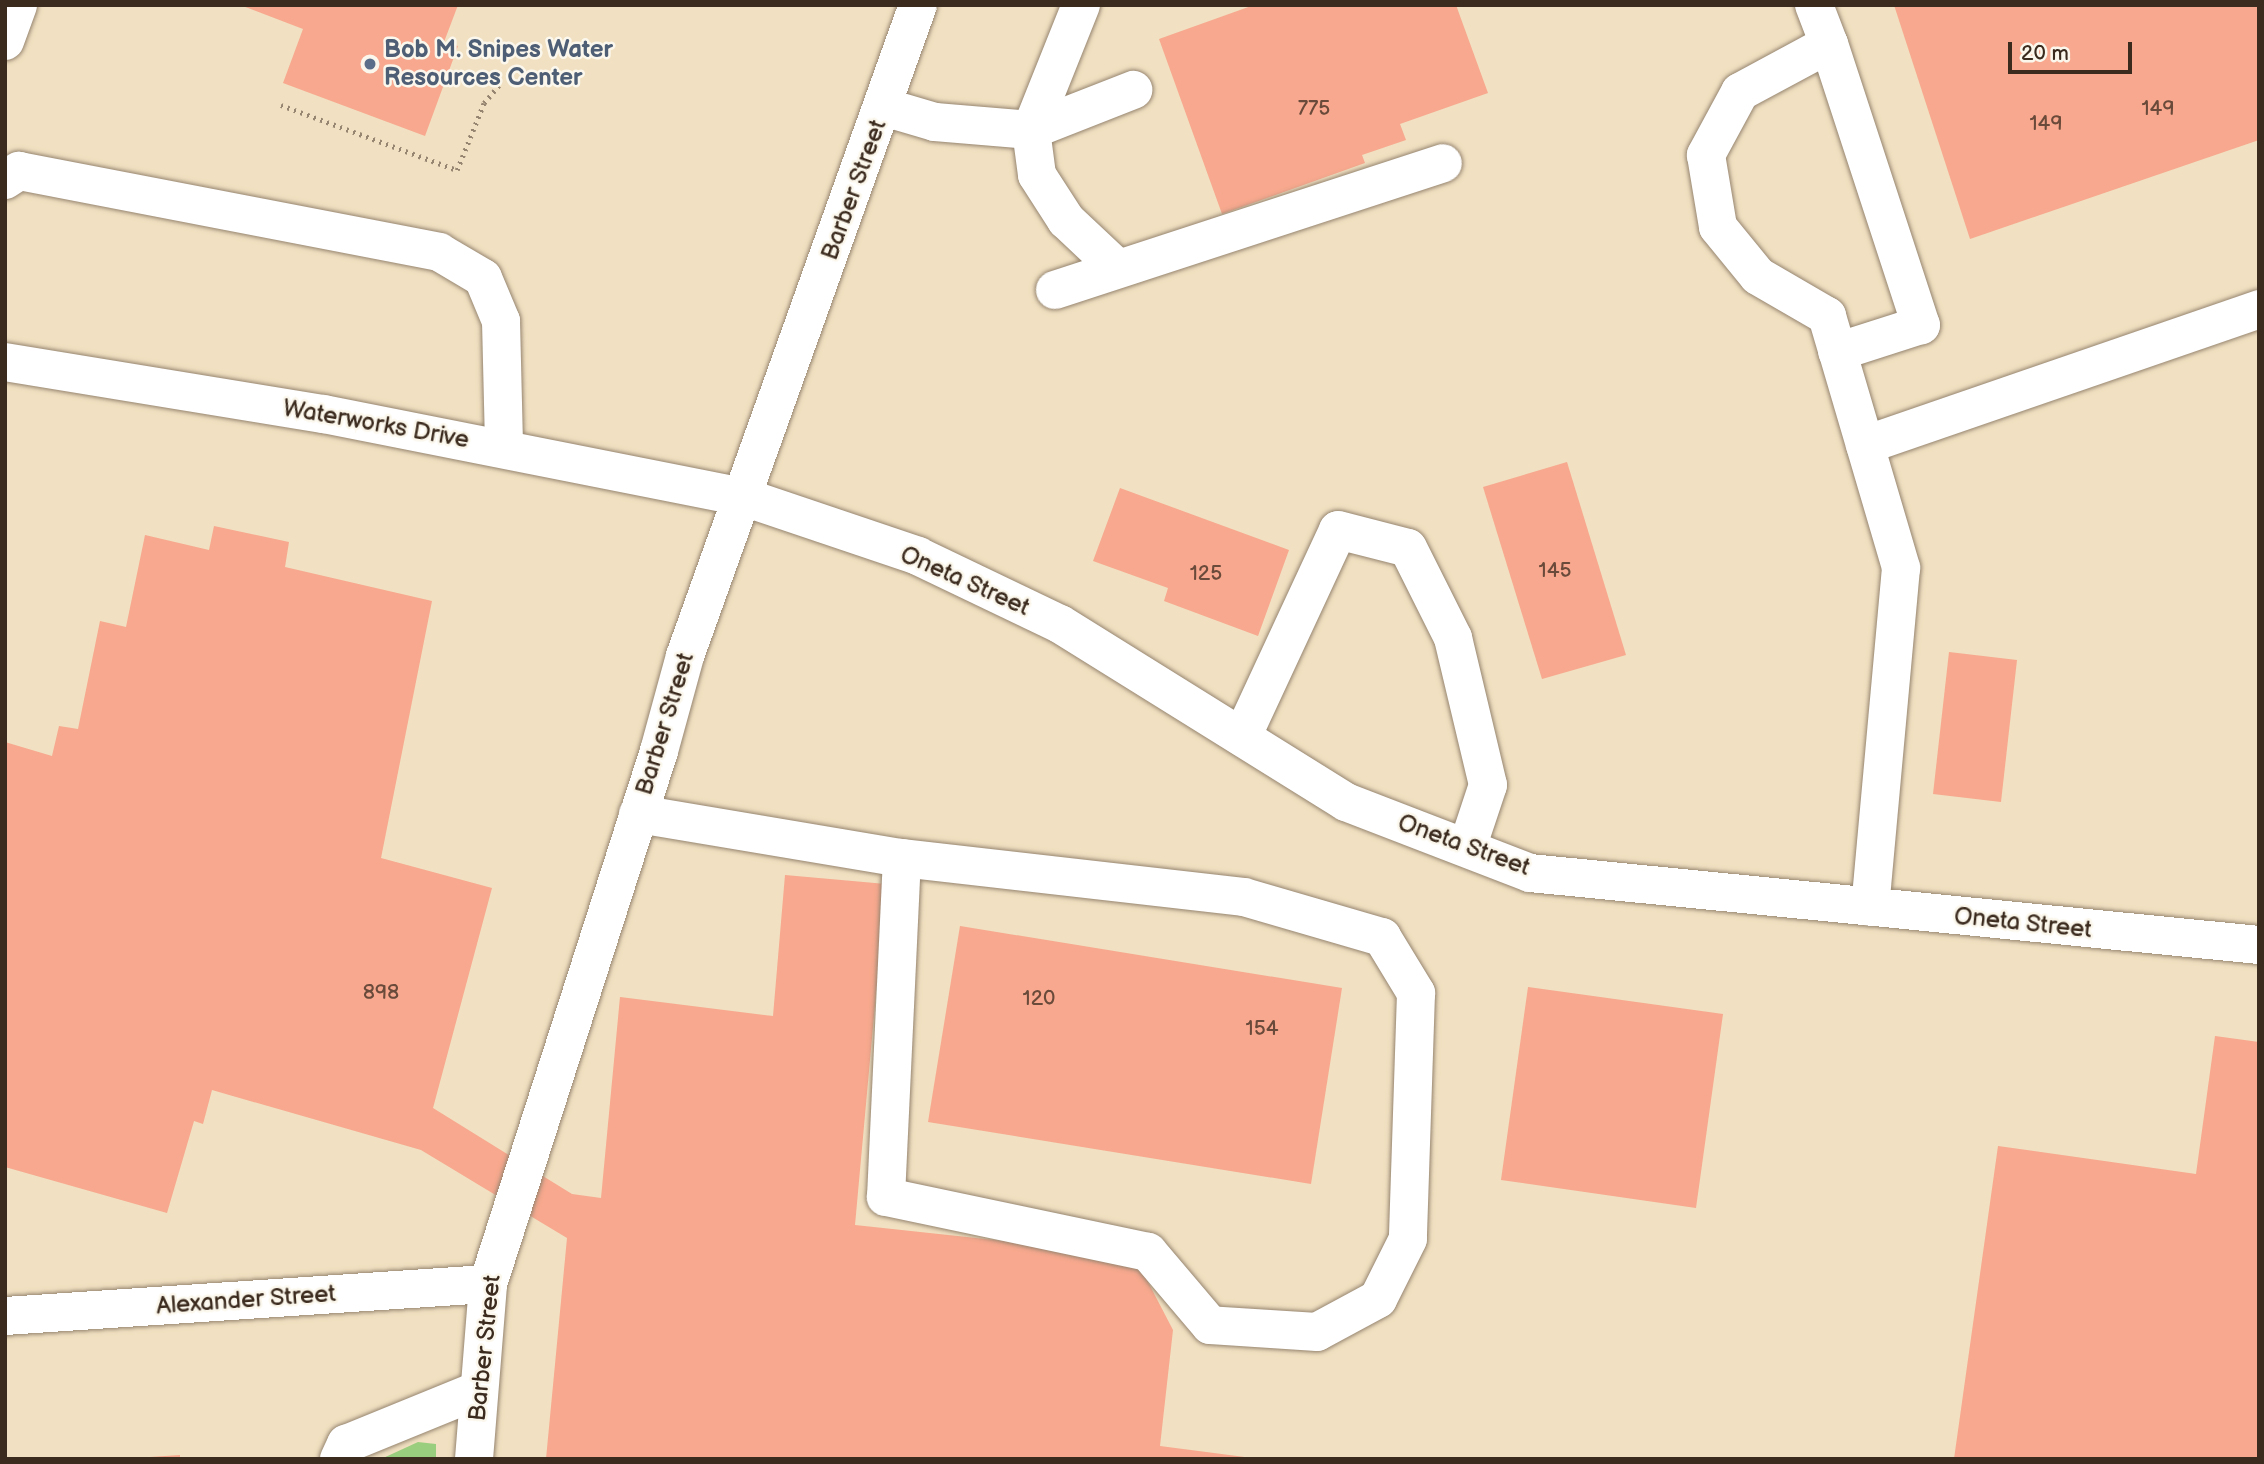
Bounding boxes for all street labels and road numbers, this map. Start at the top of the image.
street label: Barber Street [815,116,893,264]
street label: Waterworks Drive [281,393,471,455]
street label: Oneta Street [896,540,1034,622]
street label: Barber Street [630,649,700,799]
street label: Oneta Street [1394,808,1534,882]
street label: Oneta Street [1953,901,2093,945]
street label: Barber Street [463,1273,507,1423]
street label: Alexander Street [155,1279,337,1321]

